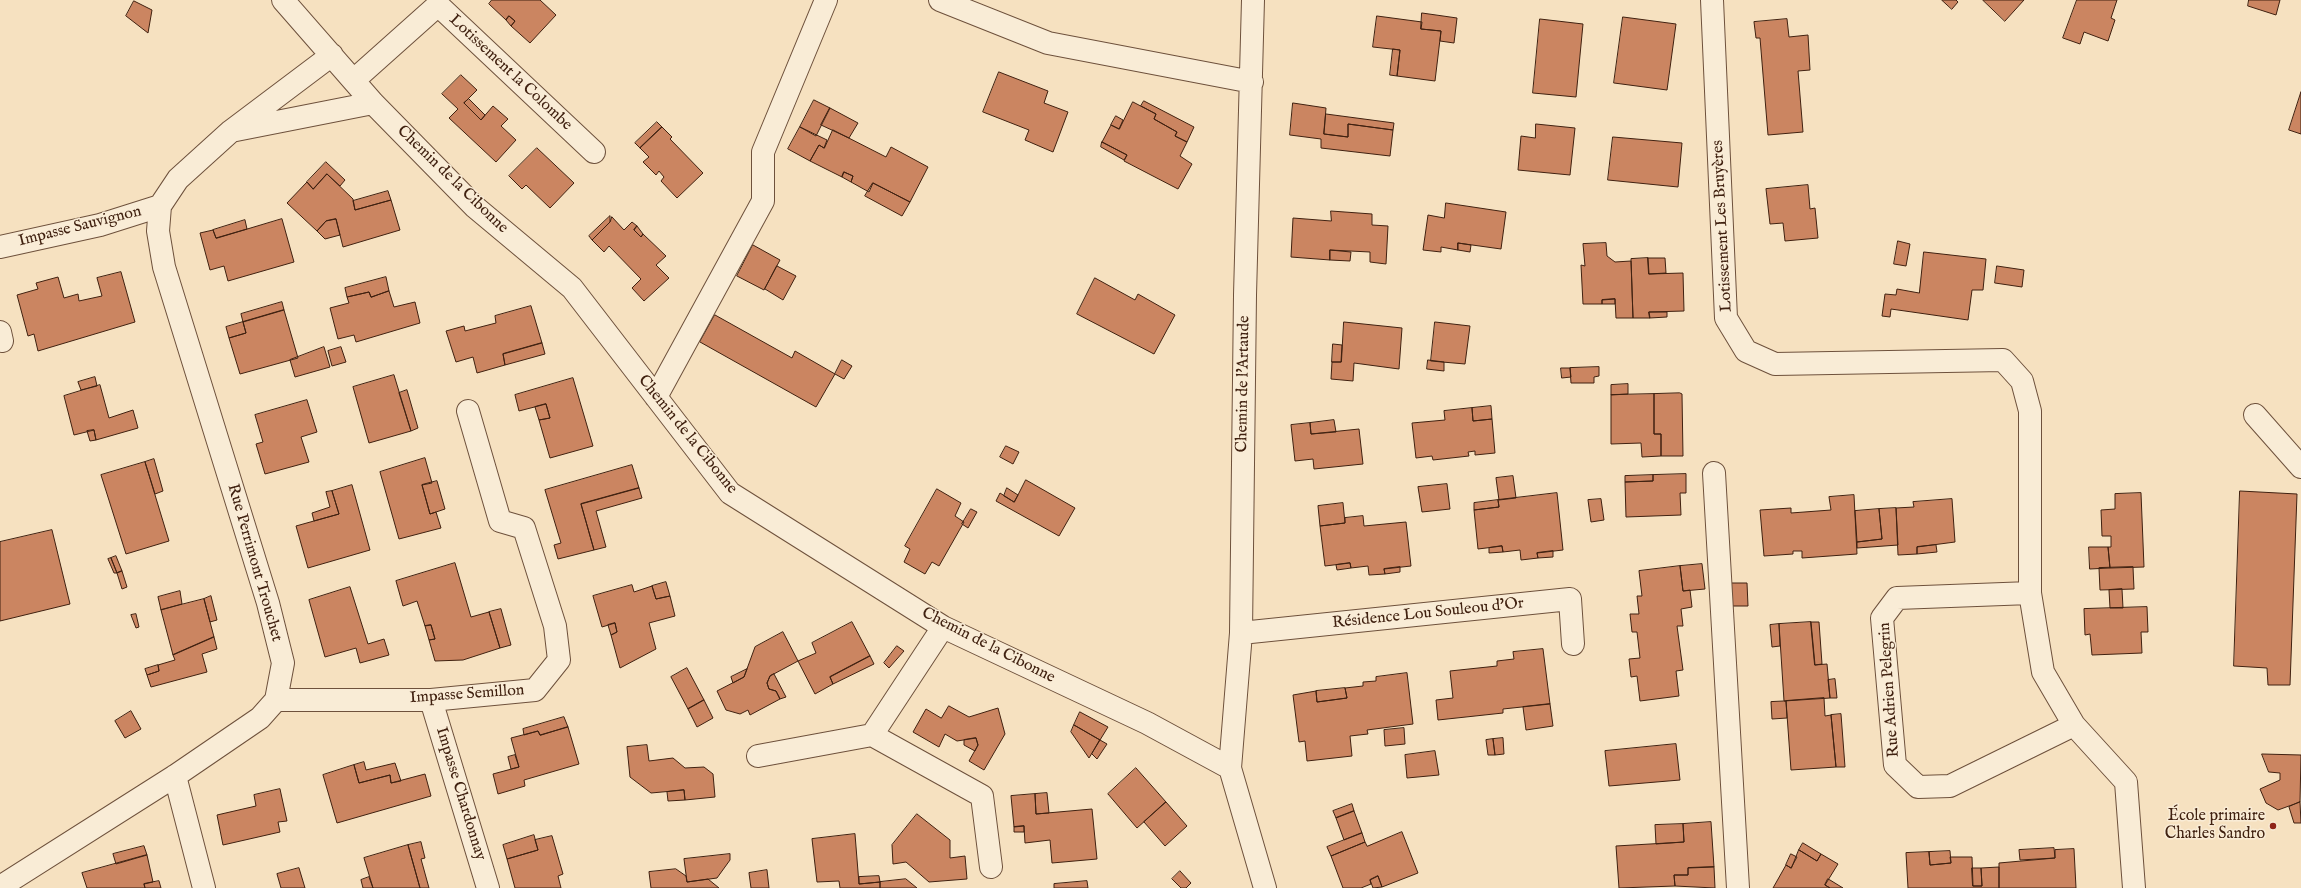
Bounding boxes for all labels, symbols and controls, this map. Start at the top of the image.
street label: Lotissement la Colombe [444,11,576,135]
street label: Chemin de la Cibonne [392,122,512,238]
street label: Lotissement Les Bruyères [1709,140,1737,312]
street label: Impasse Sauvignon [17,202,143,252]
street label: Chemin de l'Artaude [1233,316,1255,452]
street label: Chemin de la Cibonne [633,372,741,498]
street label: Rue Perrimont Trouchet [222,482,286,644]
street label: Résidence Lou Souleou d'Or [1331,594,1525,634]
street label: Chemin de la Cibonne [918,604,1058,688]
street label: Rue Adrien Pelegrin [1876,622,1904,758]
street label: Impasse Semillon [409,681,525,709]
street label: Impasse Chardonnay [431,725,489,863]
place label: École primaire Charles Sandro [2165,807,2265,845]
marker: École primaire Charles Sandro [2268,821,2278,831]

